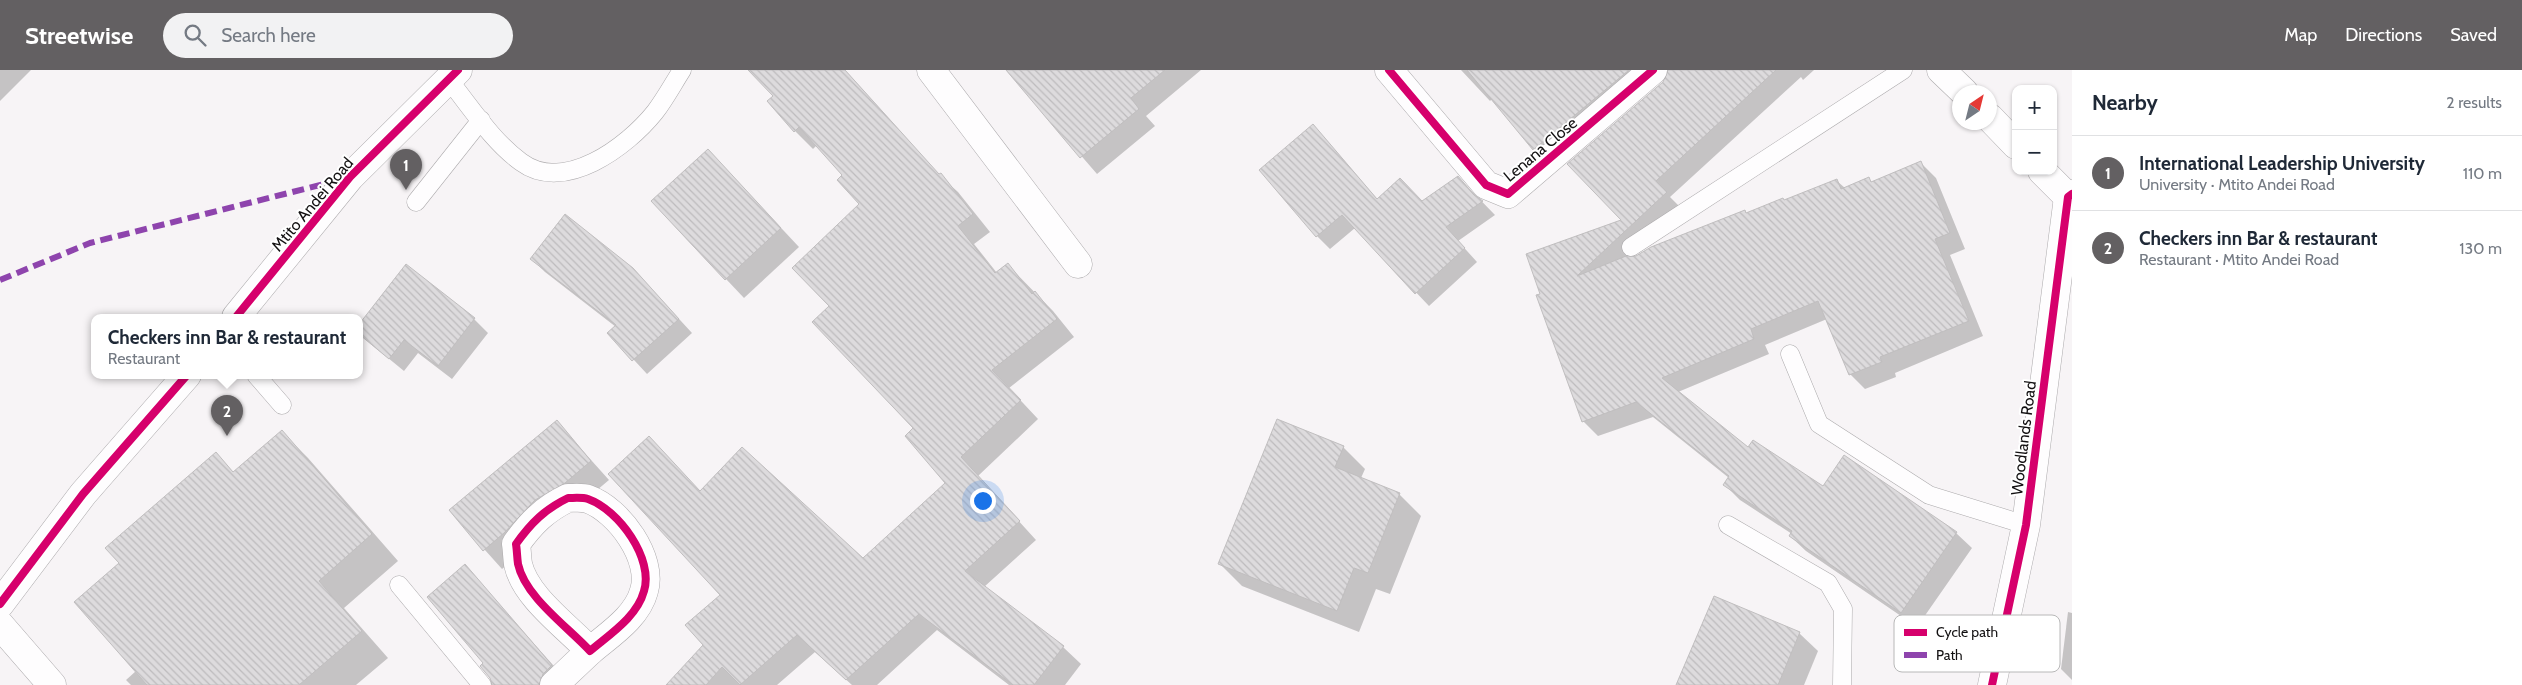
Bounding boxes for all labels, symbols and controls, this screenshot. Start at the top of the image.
search box [163,13,513,58]
text: Streetwise [25,21,133,50]
icon: search [181,21,209,49]
text: Search here [221,24,316,47]
text: Map [2284,24,2317,46]
text: Directions [2345,24,2422,46]
text: Saved [2450,24,2497,46]
north arrow [1952,85,1997,130]
map controls [2012,85,2057,175]
button: + [2012,85,2057,130]
text: Nearby [2092,90,2158,115]
text: 2 results [2446,93,2502,112]
street label: Lenana Close [1500,113,1581,186]
button: − [2012,130,2057,175]
pin: 1 [390,149,422,190]
text: International Leadership University [2139,152,2425,175]
street label: Mtito Andei Road [268,153,357,255]
text: 1 [2105,164,2111,183]
text: 110 m [2463,164,2502,183]
text: University · Mtito Andei Road [2139,175,2335,194]
text: Checkers inn Bar & restaurant [2139,227,2377,250]
text: 2 [2104,239,2112,258]
text: 130 m [2459,239,2502,258]
text: Restaurant · Mtito Andei Road [2139,250,2339,269]
popup [91,314,363,379]
text: Checkers inn Bar & restaurant [108,326,346,349]
text: Restaurant [108,349,180,368]
street label: Woodlands Road [2007,380,2040,496]
pin: 2 [211,395,243,436]
your location [970,488,996,514]
legend [1894,615,2060,672]
text: Cycle path [1936,623,1998,641]
text: Path [1936,646,1963,664]

